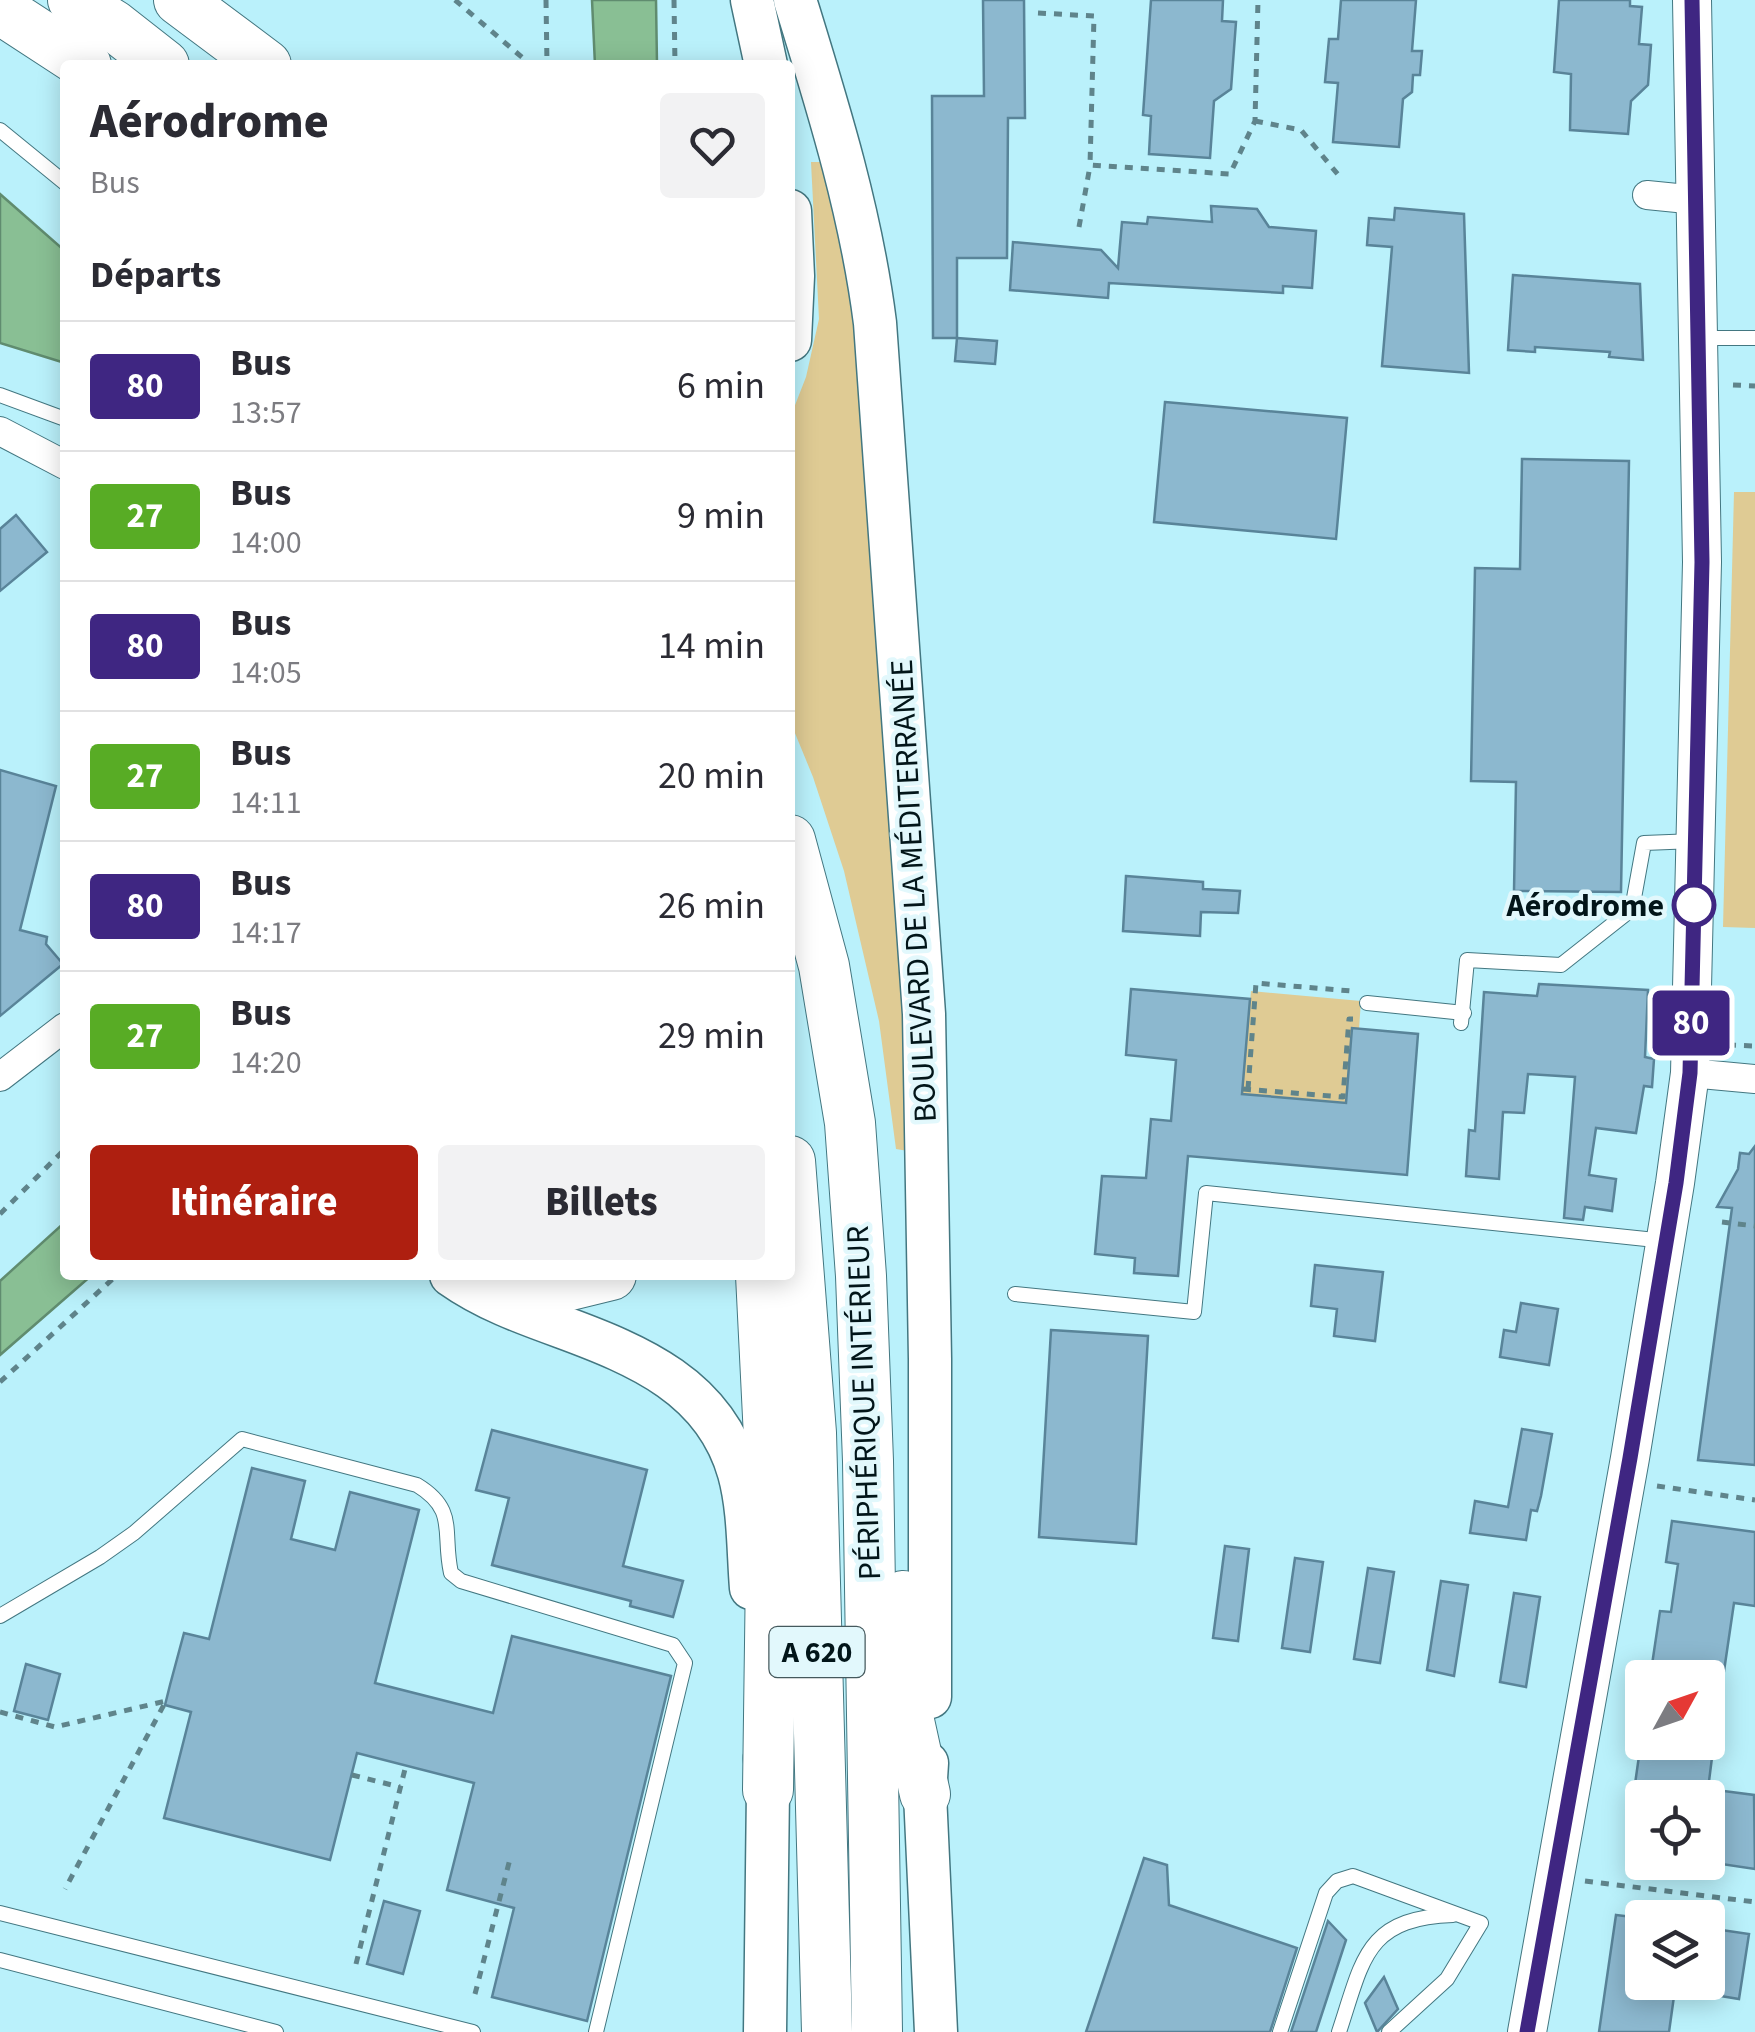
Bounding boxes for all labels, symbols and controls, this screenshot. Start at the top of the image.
text: Aérodrome [90,88,329,156]
button: heart [660,93,765,198]
text: Bus [90,160,140,206]
text: Départs [90,248,221,302]
text: Bus [230,336,291,390]
text: 6 min [677,359,765,413]
text: 80 [127,361,163,411]
text: 13:57 [230,390,302,436]
text: Bus [230,466,291,520]
text: 9 min [677,489,765,543]
text: 27 [127,491,163,541]
text: 14:00 [230,520,302,566]
text: Bus [230,596,291,650]
text: 14 min [658,619,765,673]
text: 80 [127,621,163,671]
text: 14:05 [230,650,302,696]
street label: BOULEVARD DE LA MÉDITERRANÉE [879,658,949,1124]
text: Bus [230,726,291,780]
text: 20 min [658,749,765,803]
text: 27 [127,751,163,801]
text: 14:11 [230,780,302,826]
text: Bus [230,856,291,910]
text: 26 min [658,879,765,933]
text: 80 [127,881,163,931]
place label: Aérodrome [1505,883,1664,929]
marker: Aérodrome [1673,884,1715,926]
text: 14:17 [230,910,302,956]
text: Bus [230,986,291,1040]
line badge: 80 [1646,990,1736,1056]
text: 80 [1673,998,1709,1048]
text: 29 min [658,1009,765,1063]
text: 27 [127,1011,163,1061]
text: 14:20 [230,1040,302,1086]
button: Itinéraire [90,1145,418,1260]
button: Billets [438,1145,765,1260]
street label: PÉRIPHÉRIQUE INTÉRIEUR [835,1225,893,1581]
road number: A 620 [770,1627,864,1677]
north arrow [1625,1660,1725,1760]
map controls [1625,1660,1725,2000]
button: locate [1625,1780,1725,1880]
button: layers [1625,1900,1725,2000]

